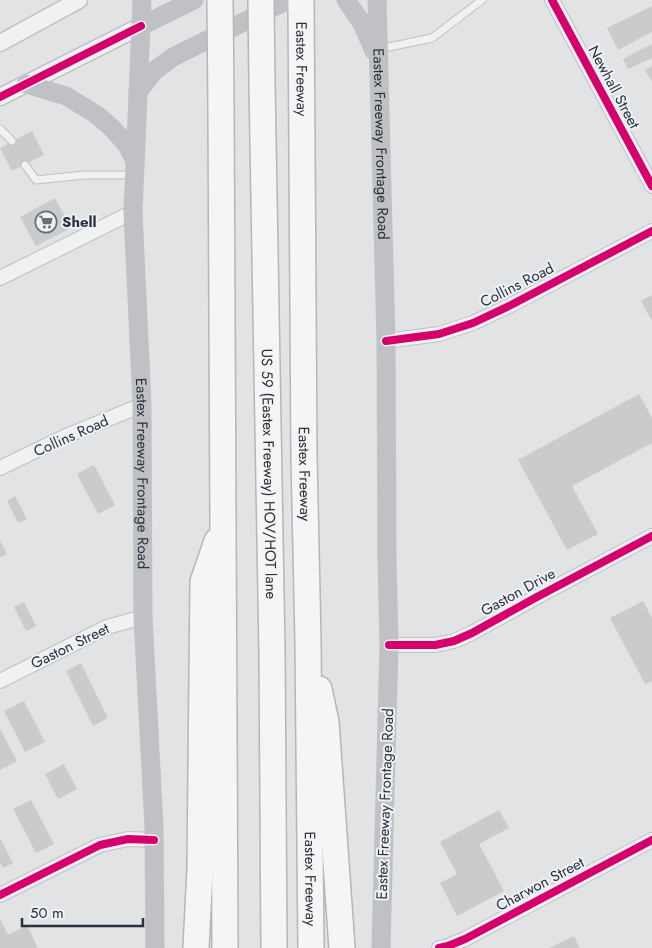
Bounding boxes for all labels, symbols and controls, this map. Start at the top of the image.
street label: Eastex Freeway [290,22,313,117]
street label: Newhall Street [583,41,645,133]
street label: Eastex Freeway Frontage Road [367,48,394,240]
supermarket icon: Shell [34,210,58,234]
place label: Shell [62,211,97,233]
street label: Collins Road [476,257,558,313]
street label: US 59 (Eastex Freeway) HOV/HOT lane [256,348,282,600]
street label: Eastex Freeway Frontage Road [130,377,154,569]
street label: Collins Road [30,410,112,462]
street label: Eastex Freeway [293,427,316,522]
street label: Gaston Drive [477,562,560,622]
street label: Gaston Street [27,617,113,674]
street label: Eastex Freeway Frontage Road [371,708,399,900]
street label: Eastex Freeway [299,831,322,927]
street label: Charwon Street [492,851,588,917]
scale bar [22,896,144,928]
text: 50 m [30,902,64,924]

